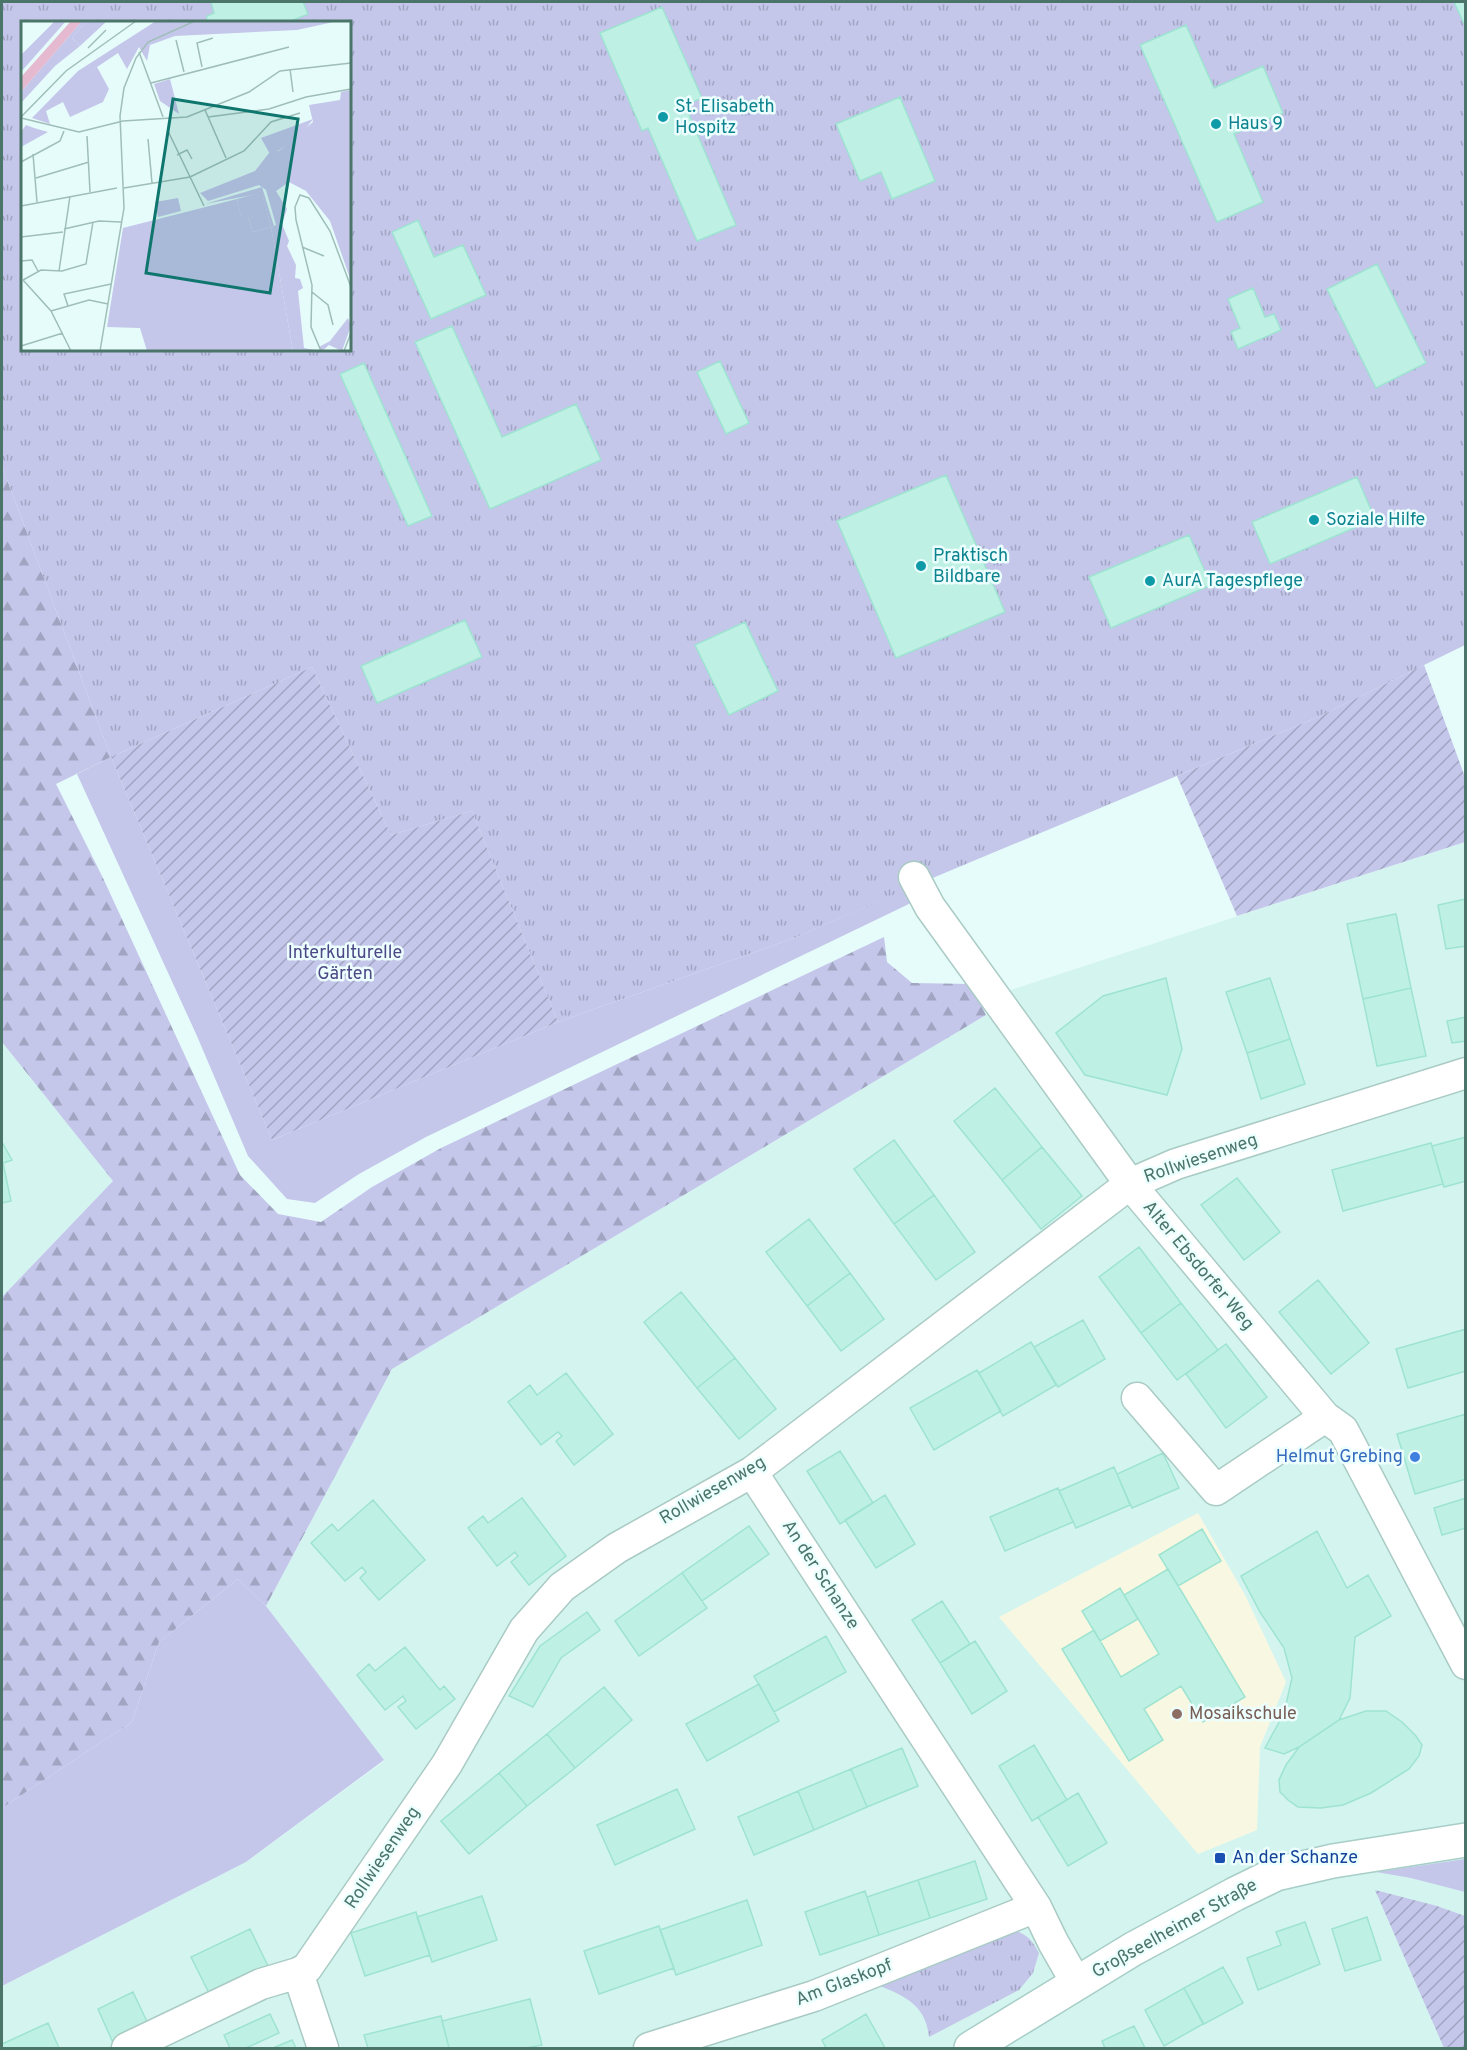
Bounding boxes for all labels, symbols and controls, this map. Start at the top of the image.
inset map [21,21,351,351]
place label: St. Elisabeth Hospitz [675,96,775,140]
marker: St. Elisabeth Hospitz [656,110,670,124]
place label: Haus 9 [1228,113,1283,136]
marker: Haus 9 [1209,117,1223,131]
place label: Soziale Hilfe [1326,509,1425,532]
marker: Soziale Hilfe [1307,513,1321,527]
place label: Praktisch Bildbare [933,545,1008,589]
marker: Praktisch Bildbare [914,559,928,573]
place label: AurA Tagespflege [1162,570,1303,593]
marker: AurA Tagespflege [1143,574,1157,588]
park label: Interkulturelle Gärten [288,942,402,986]
street label: Rollwiesenweg [1141,1129,1261,1189]
street label: Alter Ebsdorfer Weg [1137,1197,1259,1335]
place label: Helmut Grebing [1276,1446,1403,1469]
marker: Helmut Grebing [1408,1450,1422,1464]
street label: Rollwiesenweg [656,1451,770,1531]
street label: An der Schanze [776,1516,864,1634]
place label: Mosaikschule [1189,1703,1297,1726]
marker: Mosaikschule [1170,1707,1184,1721]
street label: Rollwiesenweg [340,1802,426,1914]
place label: An der Schanze [1232,1847,1358,1870]
marker: An der Schanze [1213,1851,1227,1865]
street label: Großseelheimer Straße [1088,1874,1262,1984]
street label: Am Glaskopf [792,1954,896,2012]

